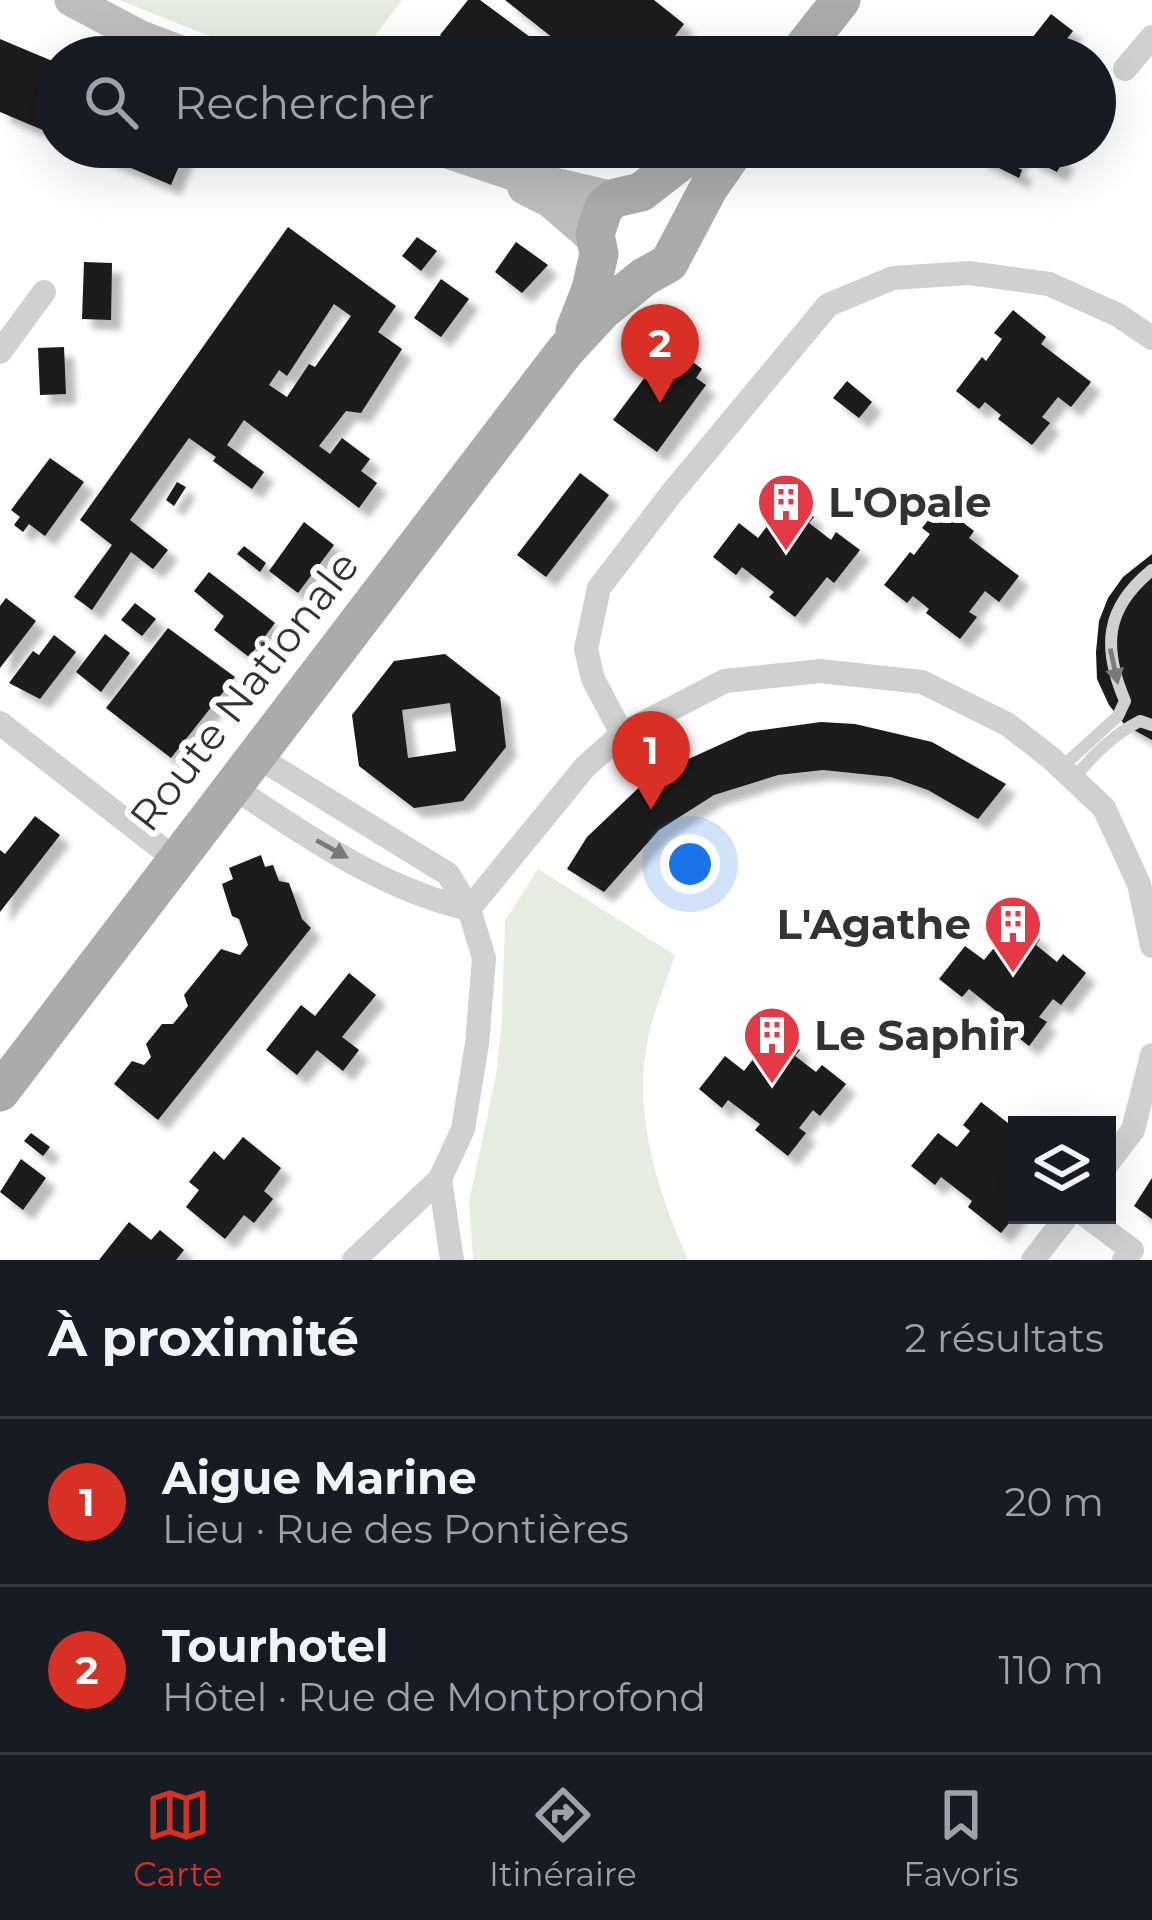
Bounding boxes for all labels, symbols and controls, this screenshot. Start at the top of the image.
search box [36,36,1116,168]
icon: search [78,69,144,135]
text: Rechercher [174,75,434,130]
pin: 2 [621,304,699,403]
building icon: L'Opale [755,471,817,553]
place label: L'Opale [828,476,992,528]
street label: Route Nationale [119,541,369,841]
one-way arrow [1106,648,1125,686]
pin: 1 [612,711,690,810]
your location [660,834,720,894]
one-way arrow [315,837,349,858]
building icon: L'Agathe [982,893,1044,975]
place label: L'Agathe [776,898,971,950]
building icon: Le Saphir [741,1004,803,1086]
place label: Le Saphir [814,1009,1019,1061]
map controls [1008,1116,1116,1224]
button: layers [1008,1116,1116,1224]
text: À proximité [48,1307,359,1369]
text: 2 résultats [905,1314,1104,1362]
text: Aigue Marine [162,1450,477,1505]
text: 1 [79,1478,95,1526]
text: 20 m [1005,1478,1104,1526]
text: Lieu · Rue des Pontières [162,1505,629,1553]
text: Tourhotel [162,1618,388,1673]
text: 2 [75,1646,99,1694]
text: 110 m [998,1646,1104,1694]
text: Hôtel · Rue de Montprofond [162,1673,706,1721]
tab: Carte [133,1782,222,1894]
tab: Itinéraire [489,1782,637,1894]
tab: Favoris [903,1782,1019,1894]

